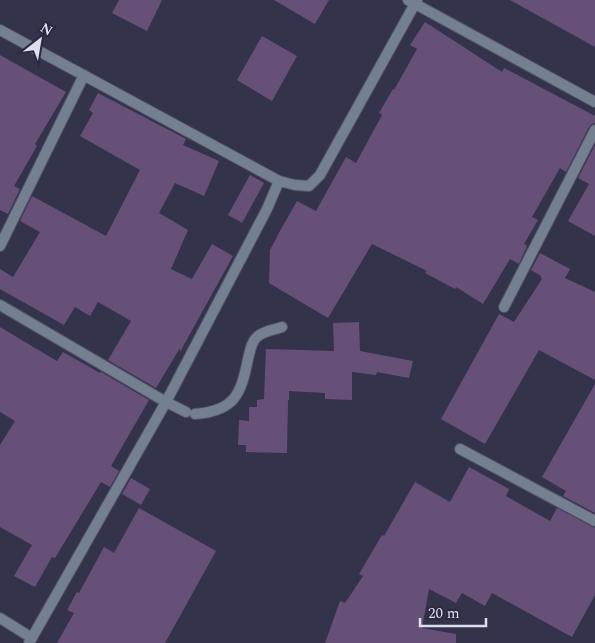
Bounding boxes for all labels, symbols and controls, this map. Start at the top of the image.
north arrow [15,15,65,65]
text: N [36,17,57,41]
scale bar [420,596,486,628]
text: 20 m [428,602,460,625]

